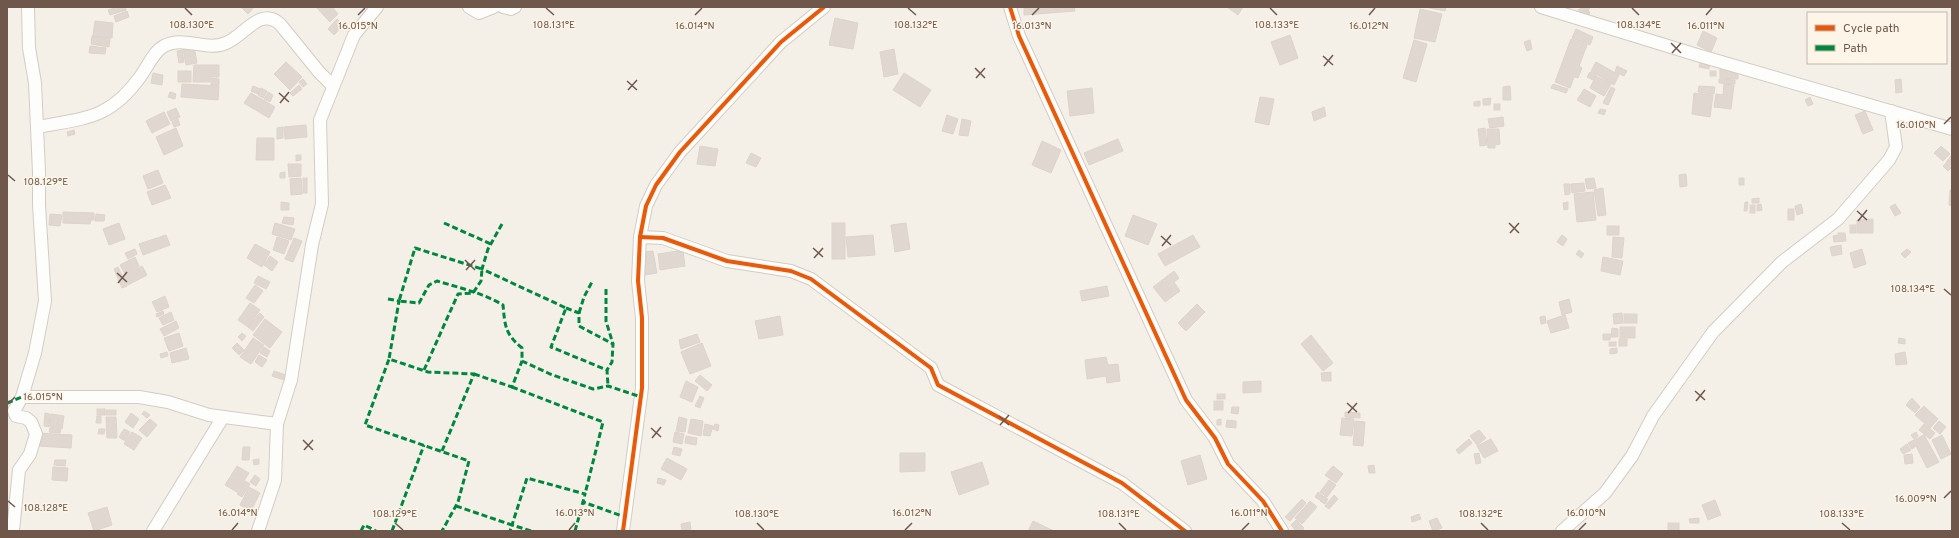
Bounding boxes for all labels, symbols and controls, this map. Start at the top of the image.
legend [1807,12,1947,64]
text: 108.130°E [170,19,214,32]
text: 108.131°E [533,19,575,32]
text: 108.132°E [894,19,938,32]
text: 108.133°E [1255,19,1299,32]
text: 108.134°E [1617,19,1661,32]
text: 16.015°N [338,20,378,33]
text: 16.014°N [675,20,715,33]
text: 16.013°N [1012,20,1052,33]
text: 16.012°N [1349,20,1389,33]
text: 16.011°N [1687,20,1725,33]
text: Cycle path [1843,21,1900,37]
text: Path [1843,41,1868,57]
text: 16.010°N [1896,119,1936,132]
text: 108.129°E [24,176,68,189]
text: 108.134°E [1891,283,1935,296]
text: 16.015°N [23,391,63,404]
text: 16.009°N [1895,493,1937,506]
text: 108.128°E [24,502,68,515]
text: 16.014°N [218,507,258,520]
text: 16.013°N [555,507,595,520]
text: 16.012°N [892,507,932,520]
text: 16.011°N [1230,507,1268,520]
text: 16.010°N [1566,507,1606,520]
text: 108.129°E [373,508,417,521]
text: 108.130°E [735,508,779,521]
text: 108.131°E [1098,508,1140,521]
text: 108.132°E [1459,508,1503,521]
text: 108.133°E [1820,508,1864,521]

